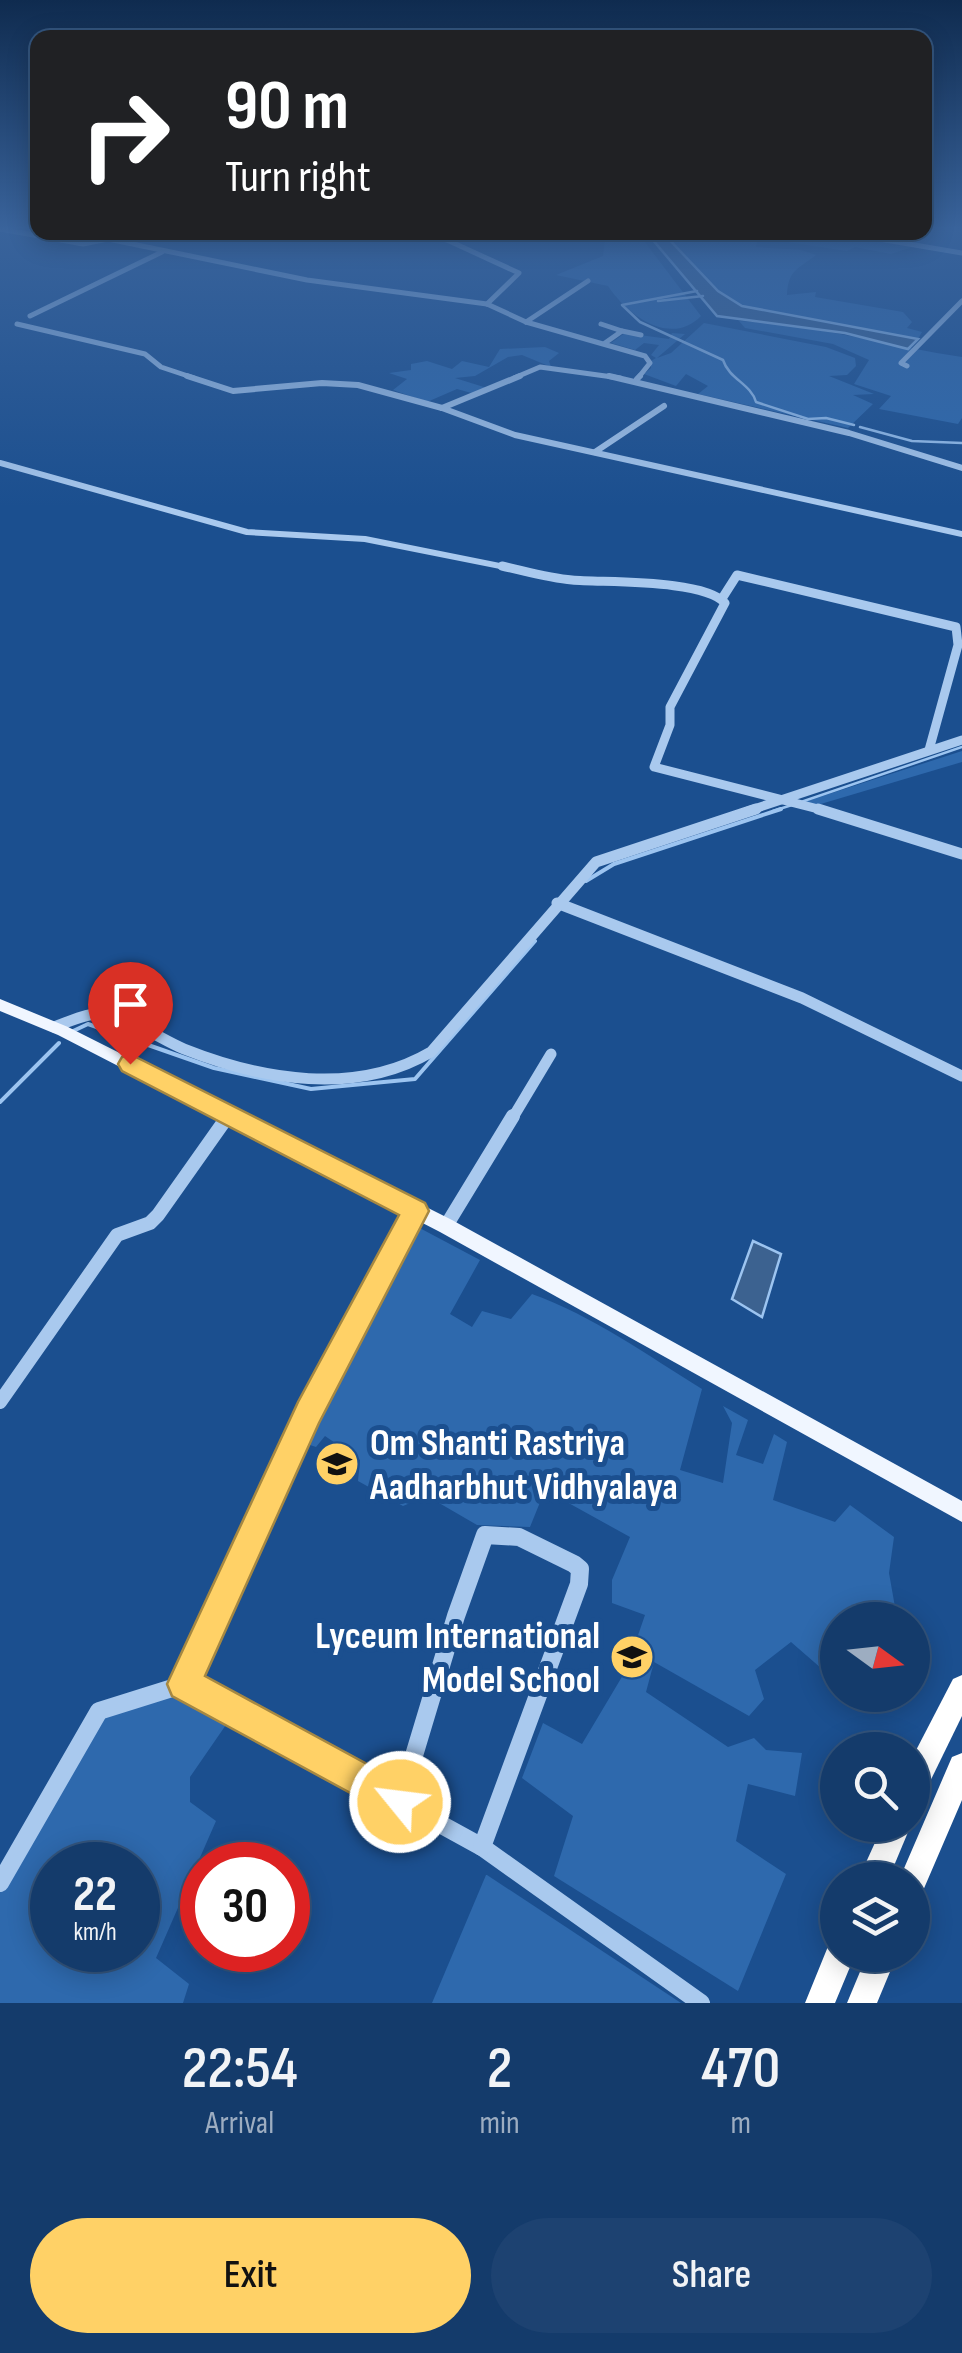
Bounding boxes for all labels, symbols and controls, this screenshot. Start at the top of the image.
text: 90 m [225,65,349,149]
icon: right [60,70,190,200]
text: Turn right [225,150,371,205]
pin [88,962,173,1065]
icon: arrive [103,977,158,1032]
place label: Om Shanti Rastriya Aadharbhut Vidhyalaya [369,1421,678,1510]
school or university icon: Om Shanti Rastriya Aadharbhut Vidhyalaya [314,1441,360,1487]
north arrow [820,1602,930,1712]
map controls [820,1602,930,1972]
place label: Lyceum International Model School [315,1614,600,1703]
school or university icon: Lyceum International Model School [609,1634,655,1680]
button: search [820,1732,930,1842]
position arrow [348,1750,452,1854]
speed limit sign: 30 [180,1842,310,1972]
button: layers [820,1862,930,1972]
text: 22 [73,1865,117,1925]
text: km/h [73,1917,117,1948]
text: 22:54 [182,2033,298,2105]
text: 2 [487,2033,512,2105]
text: 470 [701,2033,780,2105]
text: Arrival [205,2104,274,2143]
text: min [479,2104,520,2143]
text: m [731,2104,751,2143]
button: Exit [30,2218,471,2333]
button: Share [491,2218,932,2333]

